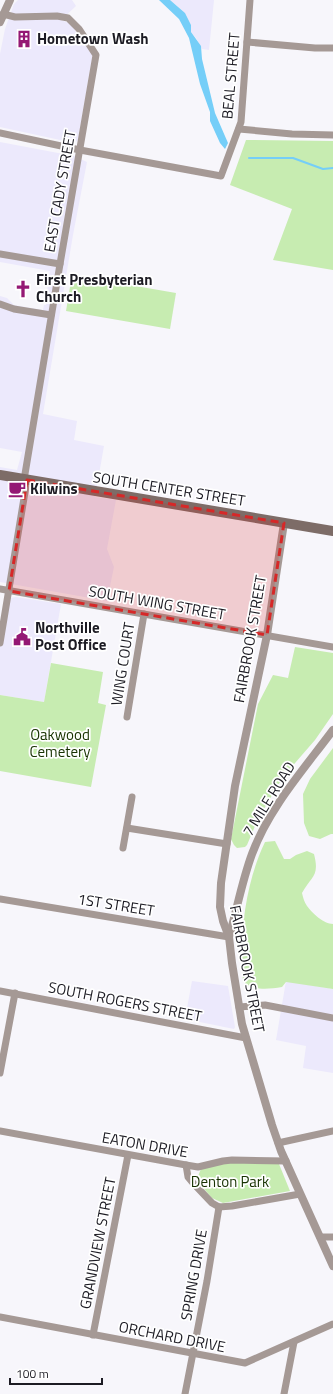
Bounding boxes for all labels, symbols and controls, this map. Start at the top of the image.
place label: Hometown Wash [37,27,149,50]
building icon: Hometown Wash [14,29,34,49]
street label: BEAL STREET [215,32,246,120]
street label: EAST CADY STREET [37,128,82,254]
place label: First Presbyterian Church [36,268,152,308]
church icon: First Presbyterian Church [13,279,33,299]
street label: SOUTH CENTER STREET [91,465,247,512]
place label: Kilwins [30,477,78,500]
cafe icon: Kilwins [7,479,27,499]
street label: FAIRBROOK STREET [227,573,272,704]
street label: SOUTH WING STREET [87,579,227,626]
place label: Northville Post Office [35,616,107,656]
street label: WING COURT [105,620,140,707]
public building icon: Northville Post Office [12,627,32,647]
park label: Oakwood Cemetery [30,723,90,763]
street label: 7 MILE ROAD [236,757,301,841]
street label: 1ST STREET [76,887,156,922]
street label: FAIRBROOK STREET [224,903,271,1035]
street label: SOUTH ROGERS STREET [46,975,204,1028]
street label: EATON DRIVE [100,1126,190,1163]
park label: Denton Park [191,1170,269,1193]
street label: GRANDVIEW STREET [73,1175,122,1311]
street label: SPRING DRIVE [174,1227,213,1322]
street label: ORCHARD DRIVE [117,1315,227,1358]
scale bar [10,1360,102,1386]
text: 100 m [16,1364,49,1383]

